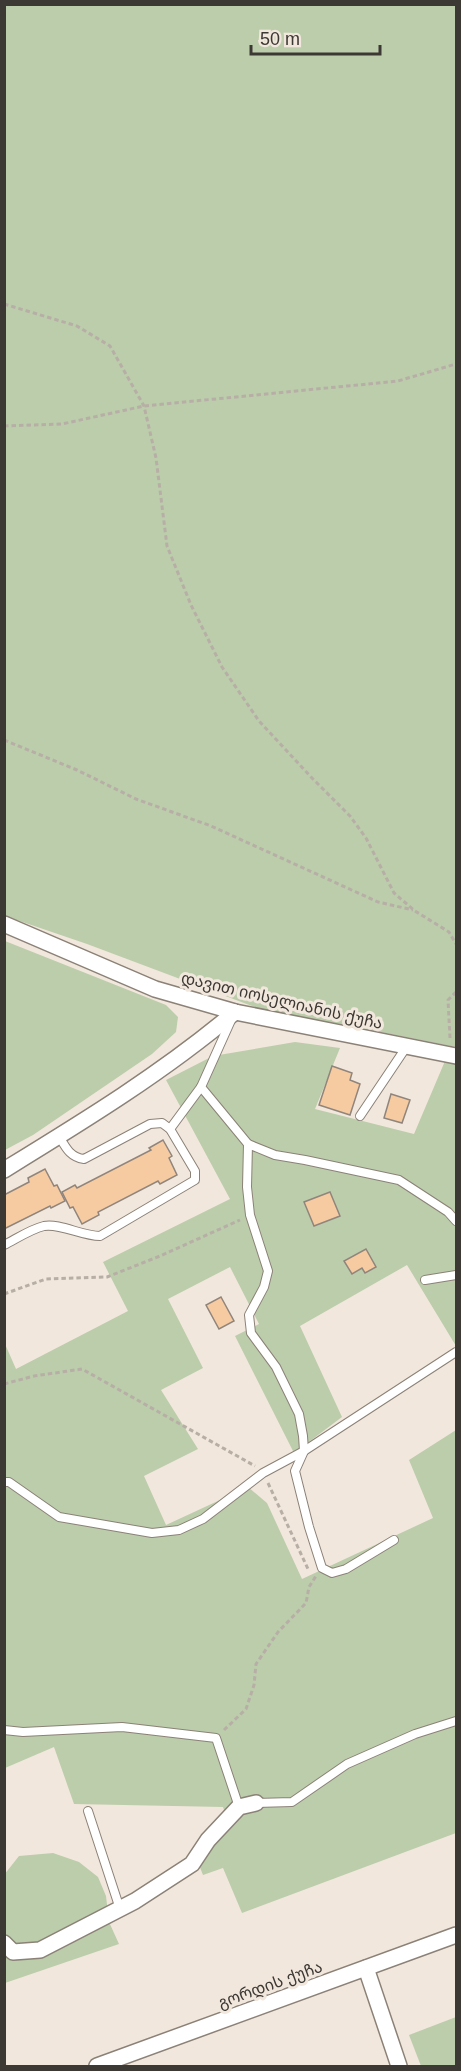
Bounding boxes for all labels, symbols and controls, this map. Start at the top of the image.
scale bar [251,18,380,56]
text: 50 m [260,29,300,49]
street label: დავით იოსელიანის ქუჩა [179,969,384,1034]
street label: გორდის ქუჩა [216,1958,325,2013]

